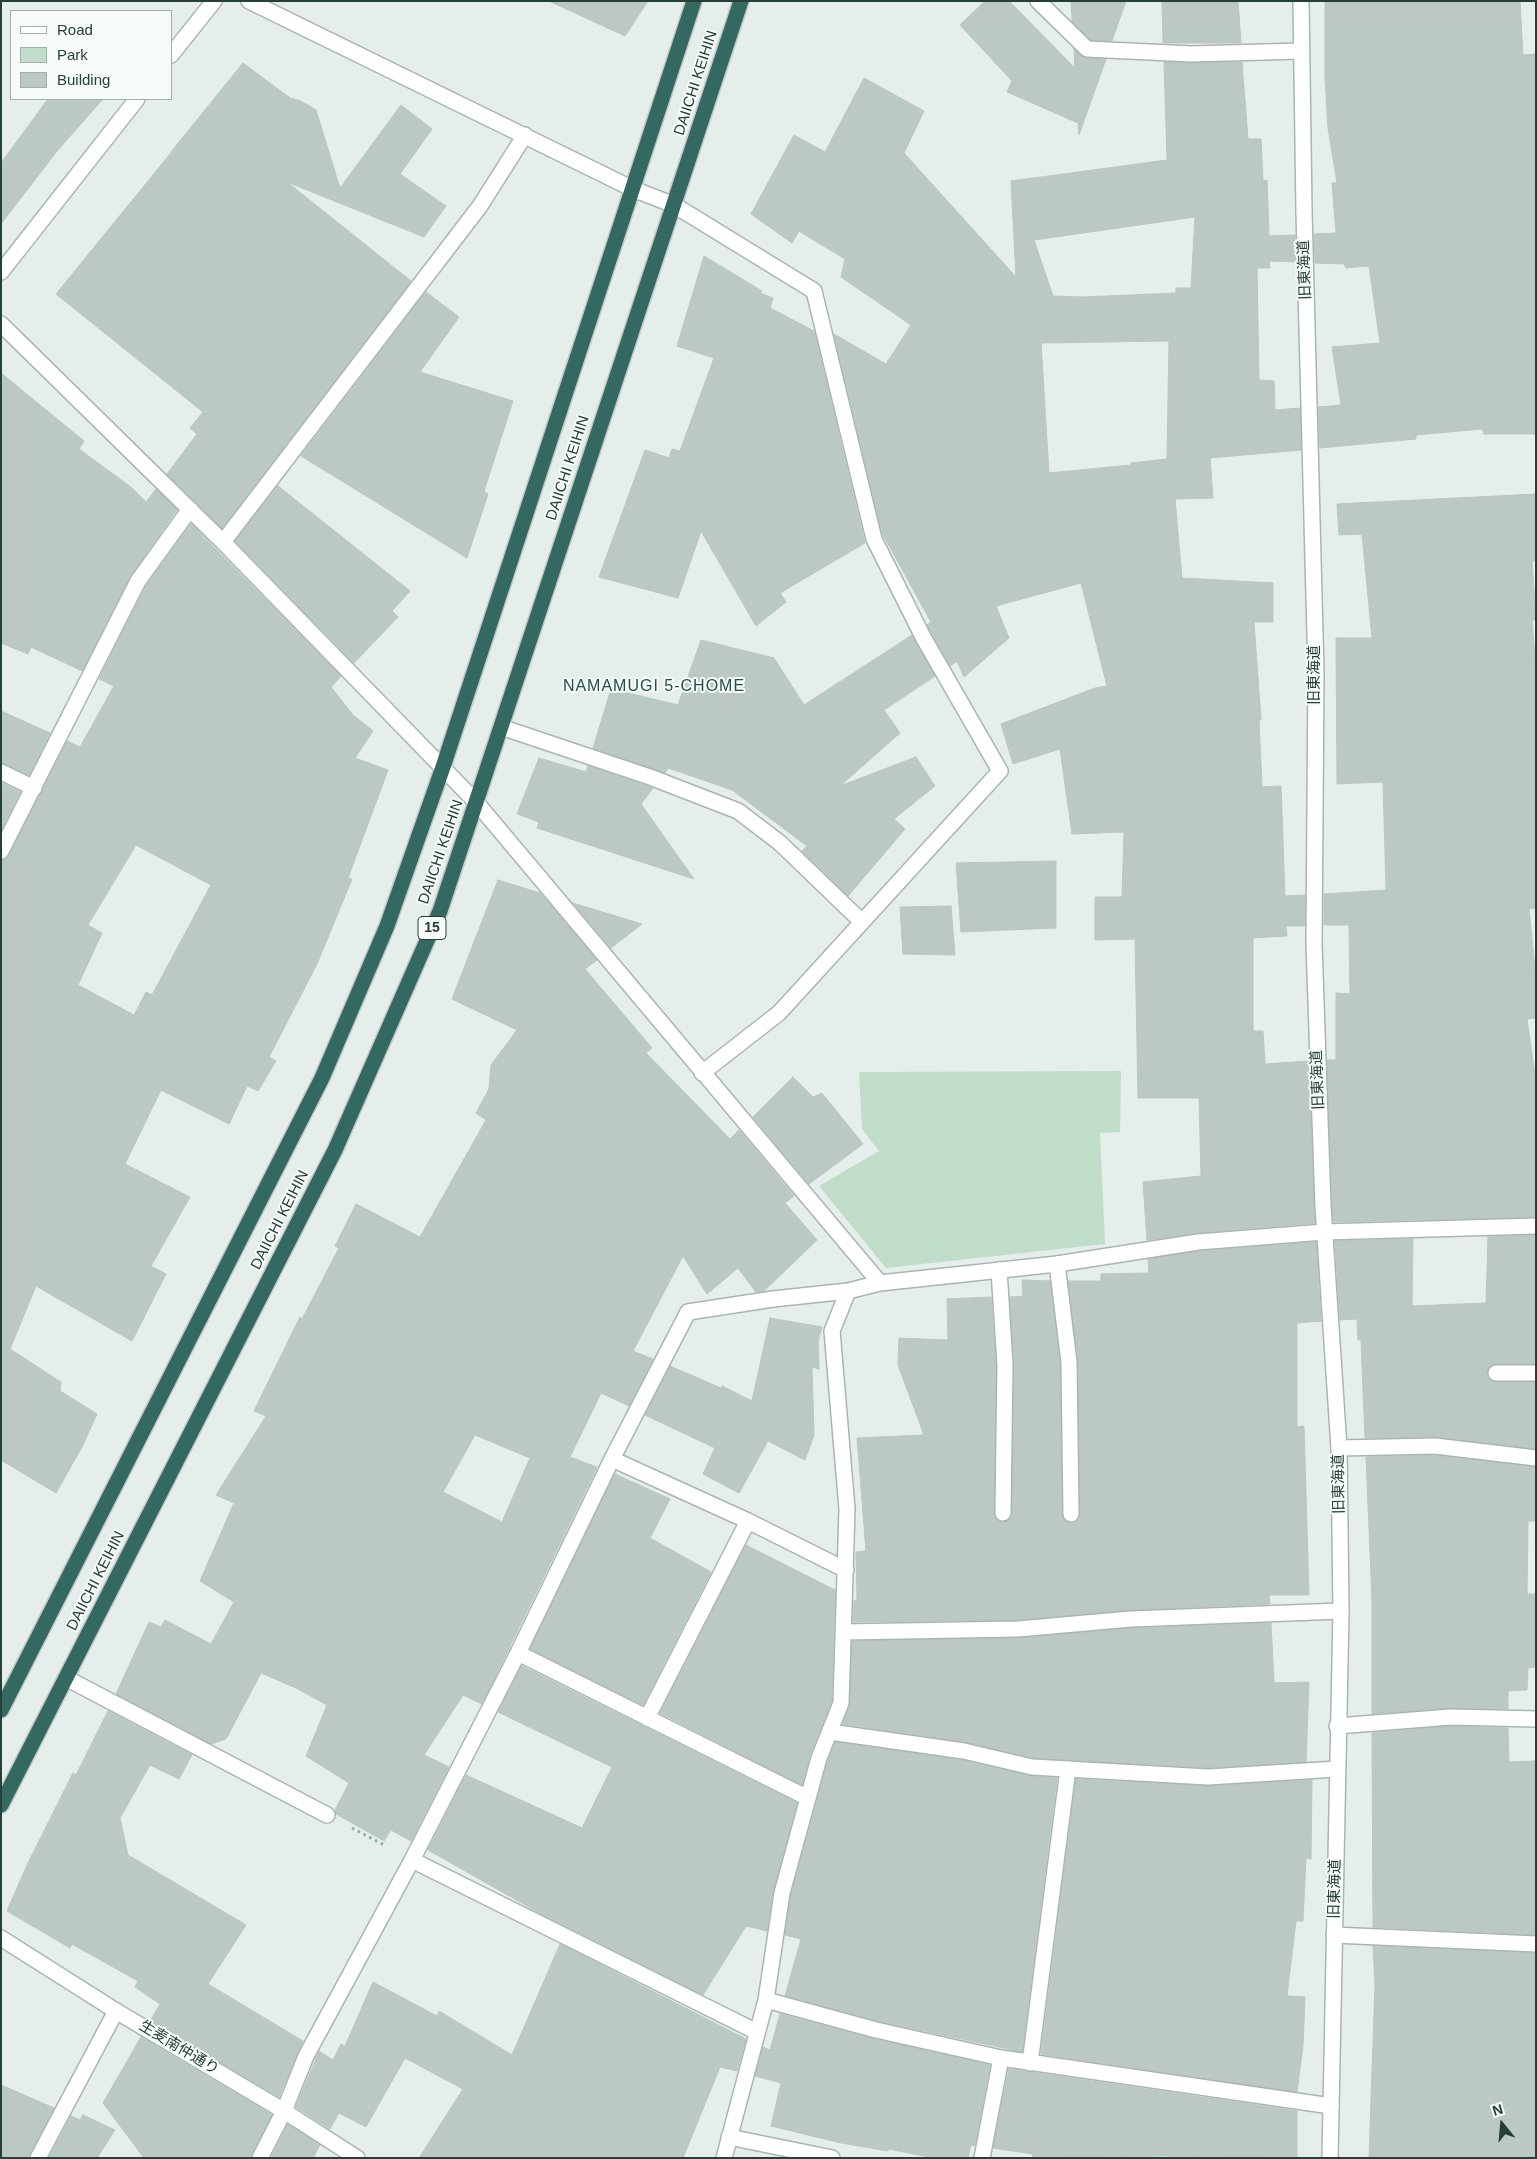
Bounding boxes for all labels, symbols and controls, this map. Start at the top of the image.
legend [10,10,172,100]
text: Road [57,21,93,38]
street label: DAIICHI KEIHIN [671,28,721,138]
text: Park [57,46,88,63]
text: Building [57,71,110,88]
street label: 旧東海道 [1295,240,1315,300]
street label: DAIICHI KEIHIN [543,413,593,523]
street label: 旧東海道 [1306,645,1324,705]
district label: NAMAMUGI 5-CHOME [561,677,747,697]
street label: DAIICHI KEIHIN [415,797,467,907]
road number: 15 [418,916,446,940]
street label: 旧東海道 [1308,1050,1328,1110]
street label: DAIICHI KEIHIN [247,1167,313,1273]
street label: 旧東海道 [1329,1454,1349,1514]
street label: DAIICHI KEIHIN [63,1528,129,1634]
street label: 旧東海道 [1325,1859,1345,1919]
street label: 生麦南仲通り [136,2017,222,2079]
north arrow [1477,2099,1527,2149]
text: N [1490,2101,1505,2119]

